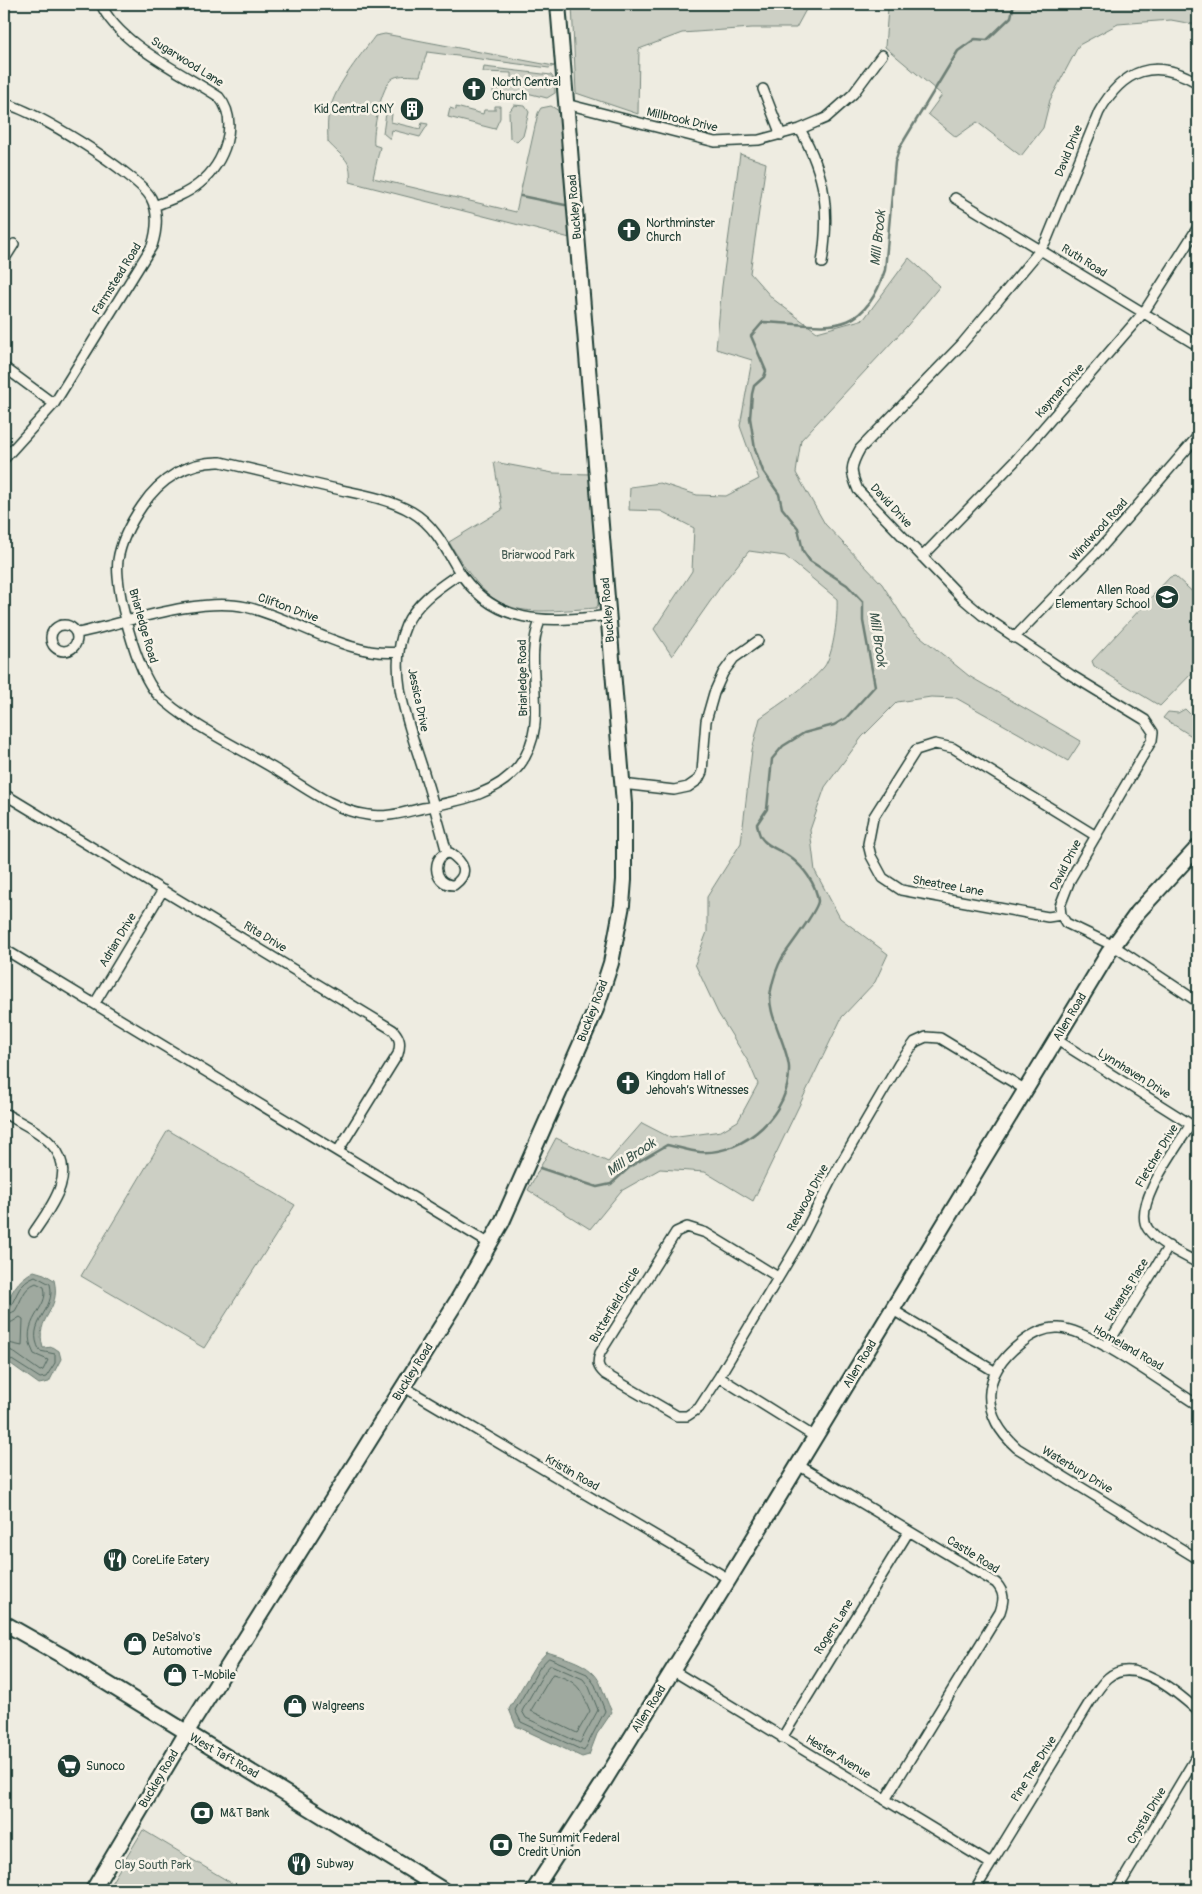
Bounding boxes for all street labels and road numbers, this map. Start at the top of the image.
street label: Sugarwood Lane [148,34,226,90]
street label: Millbrook Drive [645,105,719,135]
street label: David Drive [1052,123,1086,179]
street label: Buckley Road [565,174,585,240]
street label: Farmstead Road [89,240,145,318]
street label: Ruth Road [1058,241,1110,281]
street label: Kaymar Drive [1032,361,1088,421]
street label: David Drive [867,481,915,531]
street label: Windwood Road [1067,495,1131,564]
street label: Buckley Road [598,577,618,643]
street label: Briarledge Road [125,587,161,665]
street label: Clifton Drive [256,590,320,626]
street label: Briarledge Road [515,639,531,717]
street label: Jessica Drive [404,667,432,733]
street label: David Drive [1047,837,1085,893]
street label: Sheatree Lane [911,872,985,900]
street label: Adrian Drive [96,910,140,970]
street label: Rita Drive [241,918,289,956]
street label: Buckley Road [574,978,612,1044]
street label: Allen Road [1050,990,1090,1044]
street label: Lynnhaven Drive [1095,1046,1173,1102]
street label: Fletcher Drive [1132,1122,1182,1190]
street label: Redwood Drive [784,1162,832,1234]
street label: Edwards Place [1102,1256,1152,1324]
street label: Butterfield Circle [587,1264,644,1346]
street label: Homeland Road [1090,1322,1166,1374]
street label: Allen Road [840,1337,880,1391]
street label: Buckley Road [389,1340,437,1404]
street label: Waterbury Drive [1039,1443,1115,1497]
street label: Kristin Road [542,1451,602,1495]
street label: Castle Road [944,1533,1002,1577]
street label: Rogers Lane [811,1597,857,1657]
street label: Allen Road [628,1682,670,1736]
street label: West Taft Road [187,1730,261,1782]
street label: Hester Avenue [803,1732,873,1782]
street label: Pine Tree Drive [1008,1733,1060,1805]
street label: Buckley Road [136,1747,182,1811]
street label: Crystal Drive [1124,1785,1170,1847]

